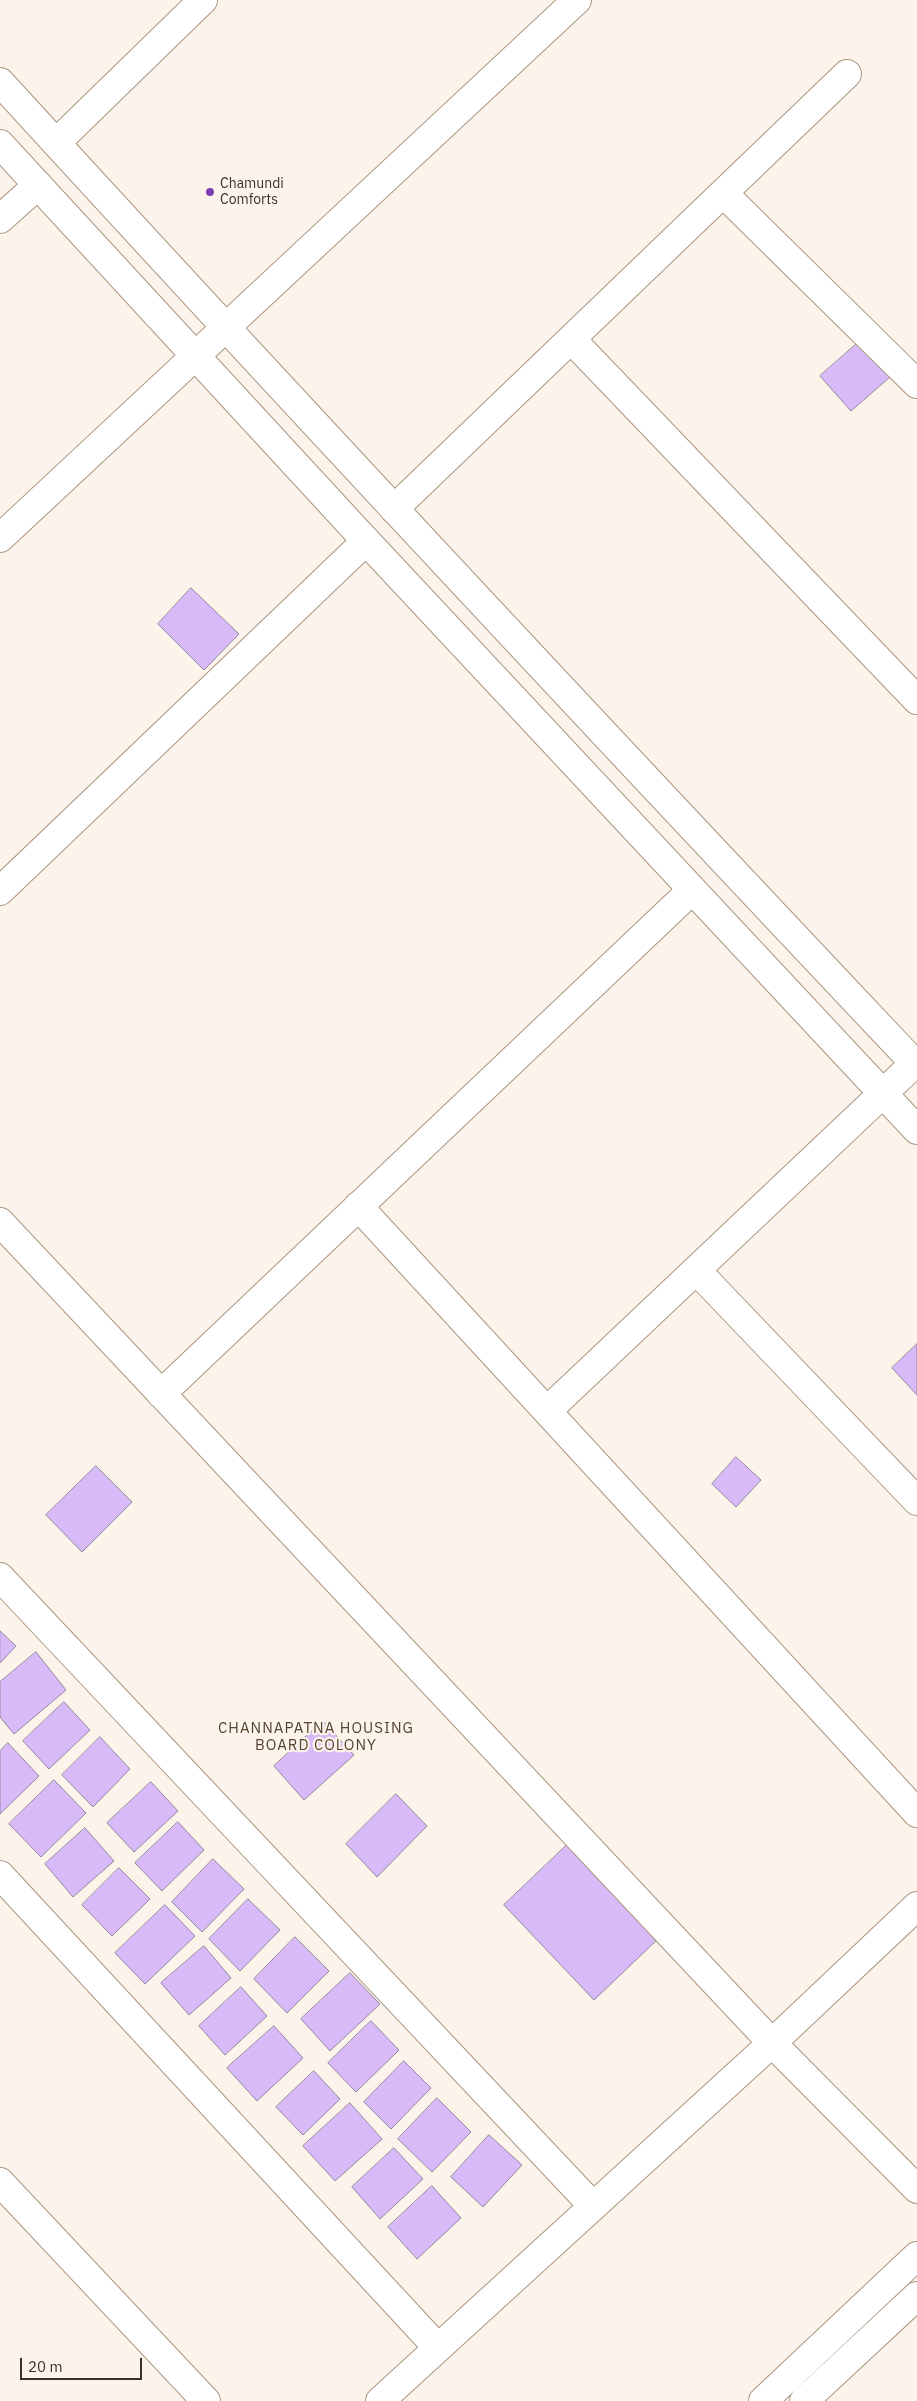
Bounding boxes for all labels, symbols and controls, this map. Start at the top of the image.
place label: Chamundi Comforts [220,176,284,208]
marker: Chamundi Comforts [204,186,216,198]
district label: CHANNAPATNA HOUSING BOARD COLONY [216,1720,416,1755]
scale bar [22,2348,145,2380]
text: 20 m [28,2357,63,2376]

